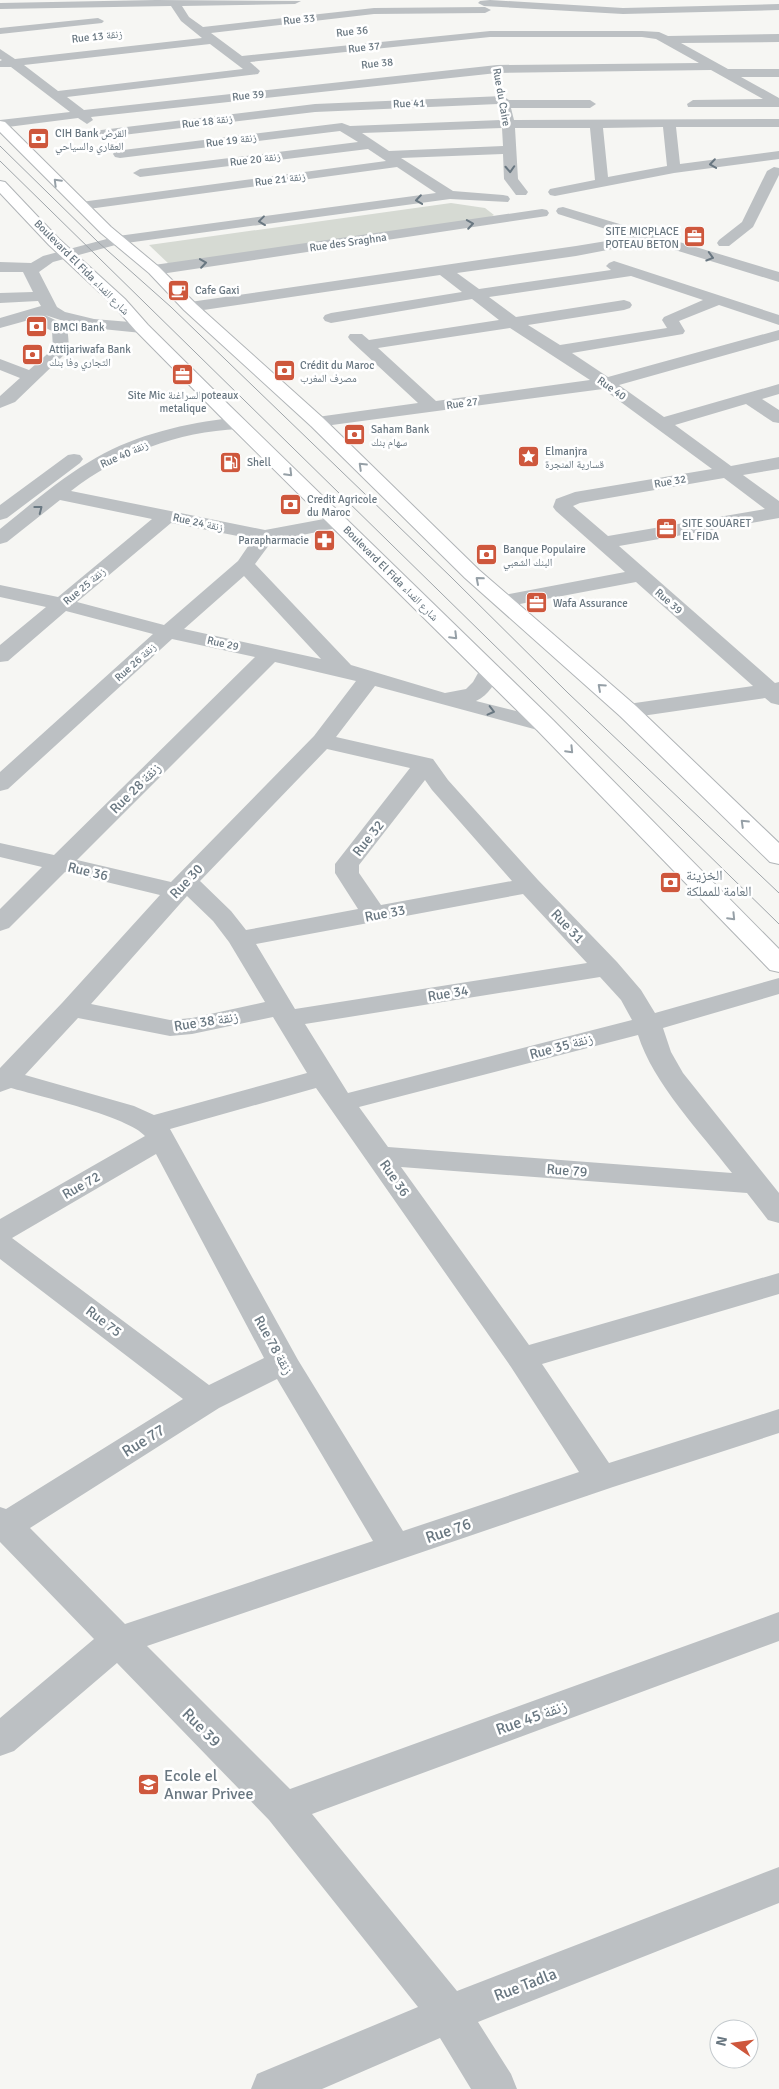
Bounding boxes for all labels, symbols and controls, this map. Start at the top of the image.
street label: Rue 33 [282,11,316,28]
street label: Rue 36 [335,23,369,40]
street label: Rue 13 زنقة [71,27,123,46]
street label: Rue 37 [347,39,381,56]
street label: Rue 38 [360,55,394,72]
street label: Rue du Caire [490,67,513,127]
street label: Rue 39 [231,87,265,104]
street label: Rue 41 [393,96,425,111]
street label: Rue 18 زنقة [181,112,233,131]
bank icon: CIH Bank القرض العقاري والسياحي [27,127,51,151]
place label: CIH Bank القرض العقاري والسياحي [55,127,127,155]
street label: Rue 19 زنقة [205,131,257,150]
street label: Rue 20 زنقة [229,150,281,169]
one-way arrow [709,158,717,169]
one-way arrow [505,165,516,173]
street label: Rue 21 زنقة [254,170,306,189]
one-way arrow [54,179,63,188]
one-way arrow [415,194,423,205]
one-way arrow [258,215,266,226]
street label: Boulevard El Fida شارع الفداء [31,217,132,318]
one-way arrow [467,219,475,230]
place label: SITE MICPLACE POTEAU BETON [605,225,679,251]
office icon: SITE MICPLACE POTEAU BETON [683,225,707,249]
street label: Rue des Sraghna [309,231,388,254]
one-way arrow [705,251,713,261]
one-way arrow [199,258,207,269]
cafe icon: Cafe Gaxi [167,278,191,302]
place label: Cafe Gaxi [195,284,239,297]
bank icon: BMCI Bank [25,315,49,339]
place label: BMCI Bank [53,321,105,334]
bank icon: Attijariwafa Bank التجاري وفا بنك [21,343,45,367]
place label: Attijariwafa Bank التجاري وفا بنك [49,343,131,371]
bank icon: Crédit du Maroc مصرف المغرب [272,359,296,383]
place label: Crédit du Maroc مصرف المغرب [300,359,374,385]
office icon: Site Mic السراغنةpoteaux metalique [171,362,195,386]
street label: Rue 40 [595,374,629,403]
place label: Site Mic السراغنةpoteaux metalique [128,389,238,415]
street label: Rue 27 [445,395,479,412]
bank icon: Saham Bank سهام بنك [343,423,367,447]
place label: Saham Bank سهام بنك [371,423,430,449]
street label: Rue 40 زنقة [98,438,150,471]
place icon: Elmanjra قسارية المنجرة [517,445,541,469]
place label: Elmanjra قسارية المنجرة [545,445,604,471]
fuel station icon: Shell [219,450,243,474]
place label: Shell [247,456,271,469]
one-way arrow [359,463,368,472]
one-way arrow [283,467,292,476]
street label: Rue 32 [653,472,687,491]
bank icon: Credit Agricole du Maroc [279,493,303,517]
place label: Credit Agricole du Maroc [307,493,377,519]
one-way arrow [33,505,42,514]
street label: Rue 24 زنقة [172,511,224,534]
office icon: SITE SOUARET EL FIDA [654,517,678,541]
place label: SITE SOUARET EL FIDA [682,517,751,543]
street label: Boulevard El Fida شارع الفداء [340,523,441,624]
pharmacy icon: Parapharmacie [313,528,337,552]
place label: Parapharmacie [238,534,309,547]
bank icon: Banque Populaire البنك الشعبي [475,543,499,567]
place label: Banque Populaire البنك الشعبي [503,543,586,571]
street label: Rue 25 زنقة [61,565,108,608]
one-way arrow [475,576,484,585]
street label: Rue 39 [652,586,685,617]
office icon: Wafa Assurance [525,591,549,615]
place label: Wafa Assurance [553,597,628,610]
one-way arrow [449,630,458,639]
street label: Rue 29 [206,634,240,653]
street label: Rue 26 زنقة [112,640,159,684]
one-way arrow [597,684,606,693]
one-way arrow [487,705,496,716]
one-way arrow [564,744,573,753]
street label: Rue 28 زنقة [106,759,164,817]
street label: Rue 32 [349,817,388,860]
one-way arrow [741,820,750,829]
street label: Rue 36 [66,859,110,884]
street label: Rue 30 [166,861,207,902]
place label: الخزينة العامة للمملكة [686,867,752,900]
bank icon: الخزينة العامة للمملكة [658,871,682,895]
street label: Rue 33 [363,901,407,926]
street label: Rue 31 [547,906,588,947]
one-way arrow [726,911,735,920]
street label: Rue 34 [427,982,470,1005]
street label: Rue 38 زنقة [173,1008,240,1035]
street label: Rue 35 زنقة [528,1030,595,1063]
street label: Rue 36 [376,1157,413,1200]
street label: Rue 79 [546,1161,588,1180]
street label: Rue 72 [59,1168,103,1203]
street label: Rue 75 [82,1302,125,1341]
street label: Rue 78 زنقة [250,1313,297,1378]
street label: Rue 77 [118,1420,169,1462]
street label: Rue 76 [423,1514,474,1548]
street label: Rue 45 زنقة [493,1696,570,1740]
street label: Rue 39 [178,1704,225,1751]
place label: Ecole el Anwar Privee [164,1766,253,1804]
school or university icon: Ecole el Anwar Privee [136,1772,160,1796]
street label: Rue Tadla [491,1964,560,2006]
north arrow [709,2019,759,2069]
text: N [712,2035,731,2048]

